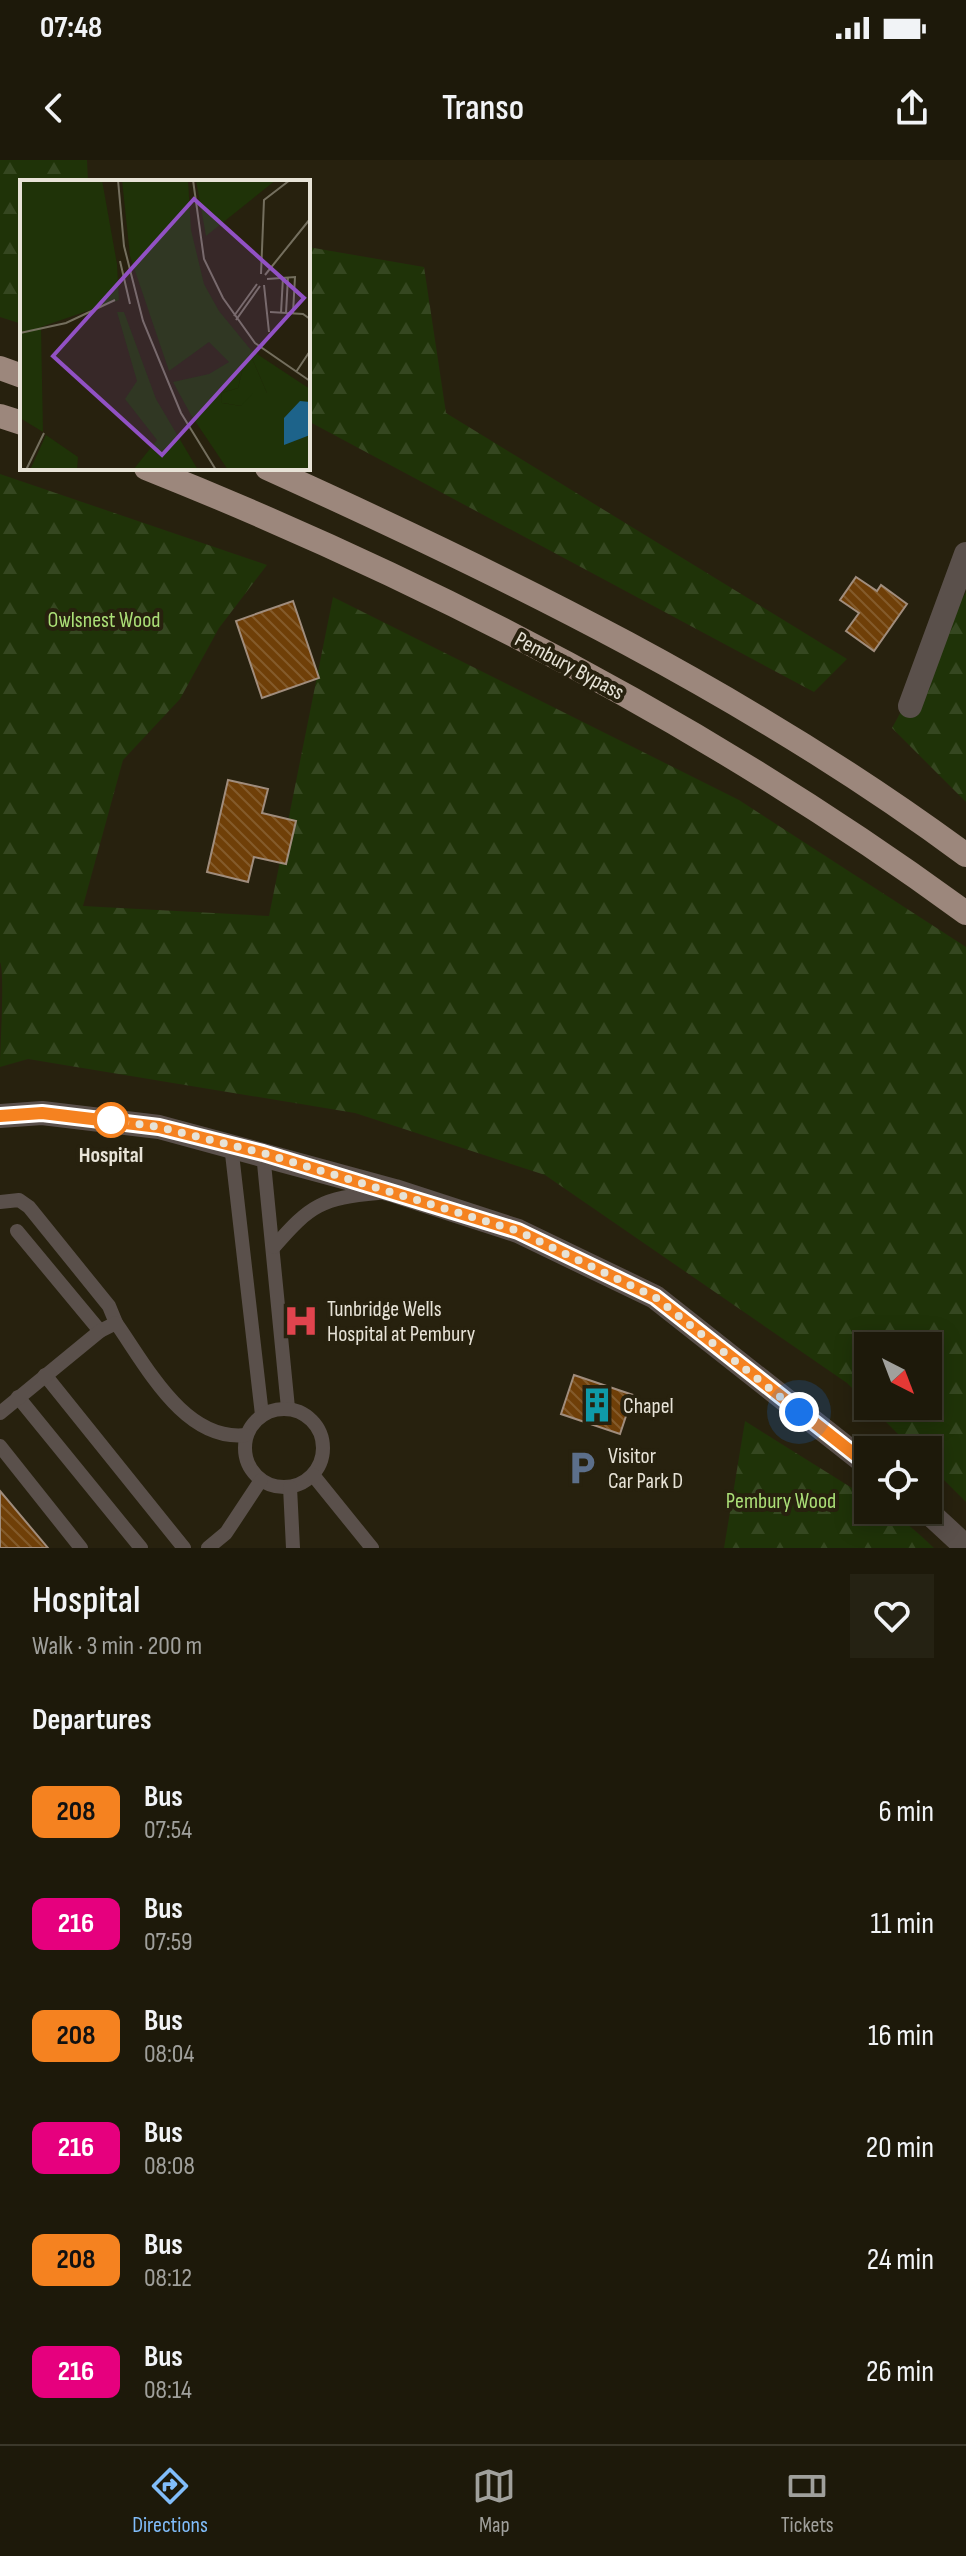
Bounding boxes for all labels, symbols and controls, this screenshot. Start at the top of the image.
text: 07:48 [40,10,102,46]
icon: back [32,86,76,130]
icon: share [890,86,934,130]
text: Transo [442,87,524,130]
inset map [20,180,310,470]
park label: Owlsnest Wood [48,607,160,634]
street label: Pembury Bypass [510,626,629,707]
marker: Hospital [94,1103,128,1137]
place label: Hospital [79,1142,143,1169]
place label: Tunbridge Wells Hospital at Pembury [327,1296,476,1348]
hospital icon: Tunbridge Wells Hospital at Pembury [282,1302,320,1340]
north arrow [854,1332,942,1420]
map controls [854,1332,942,1524]
building icon: Chapel [578,1386,616,1424]
your location [779,1392,819,1432]
place label: Chapel [623,1393,674,1420]
button: locate [854,1436,942,1524]
place label: Visitor Car Park D [608,1443,683,1495]
parking icon: Visitor Car Park D [563,1449,601,1487]
park label: Pembury Wood [726,1488,836,1515]
button: heart [850,1574,934,1658]
text: Hospital [32,1578,140,1623]
text: Walk · 3 min · 200 m [32,1631,202,1662]
text: Departures [32,1702,152,1738]
text: Bus [144,1779,183,1815]
text: 6 min [878,1794,934,1830]
text: 208 [57,1795,95,1828]
text: 07:54 [144,1815,192,1846]
text: Bus [144,1891,183,1927]
text: 11 min [871,1906,934,1942]
text: 216 [58,1907,94,1940]
text: 07:59 [144,1927,193,1958]
text: Bus [144,2003,183,2039]
text: 16 min [868,2018,934,2054]
text: 208 [57,2019,95,2052]
text: 08:04 [144,2039,194,2070]
text: Bus [144,2115,183,2151]
text: 20 min [866,2130,934,2166]
text: 216 [58,2131,94,2164]
text: 08:08 [144,2151,195,2182]
text: Bus [144,2227,183,2263]
text: 24 min [867,2242,934,2278]
text: 208 [57,2243,95,2276]
text: 08:12 [144,2263,192,2294]
text: Bus [144,2339,183,2375]
text: 26 min [866,2354,934,2390]
text: 216 [58,2355,94,2388]
text: 08:14 [144,2375,192,2406]
tab: Directions [132,2464,208,2539]
tab: Map [472,2464,516,2539]
tab: Tickets [781,2464,834,2539]

